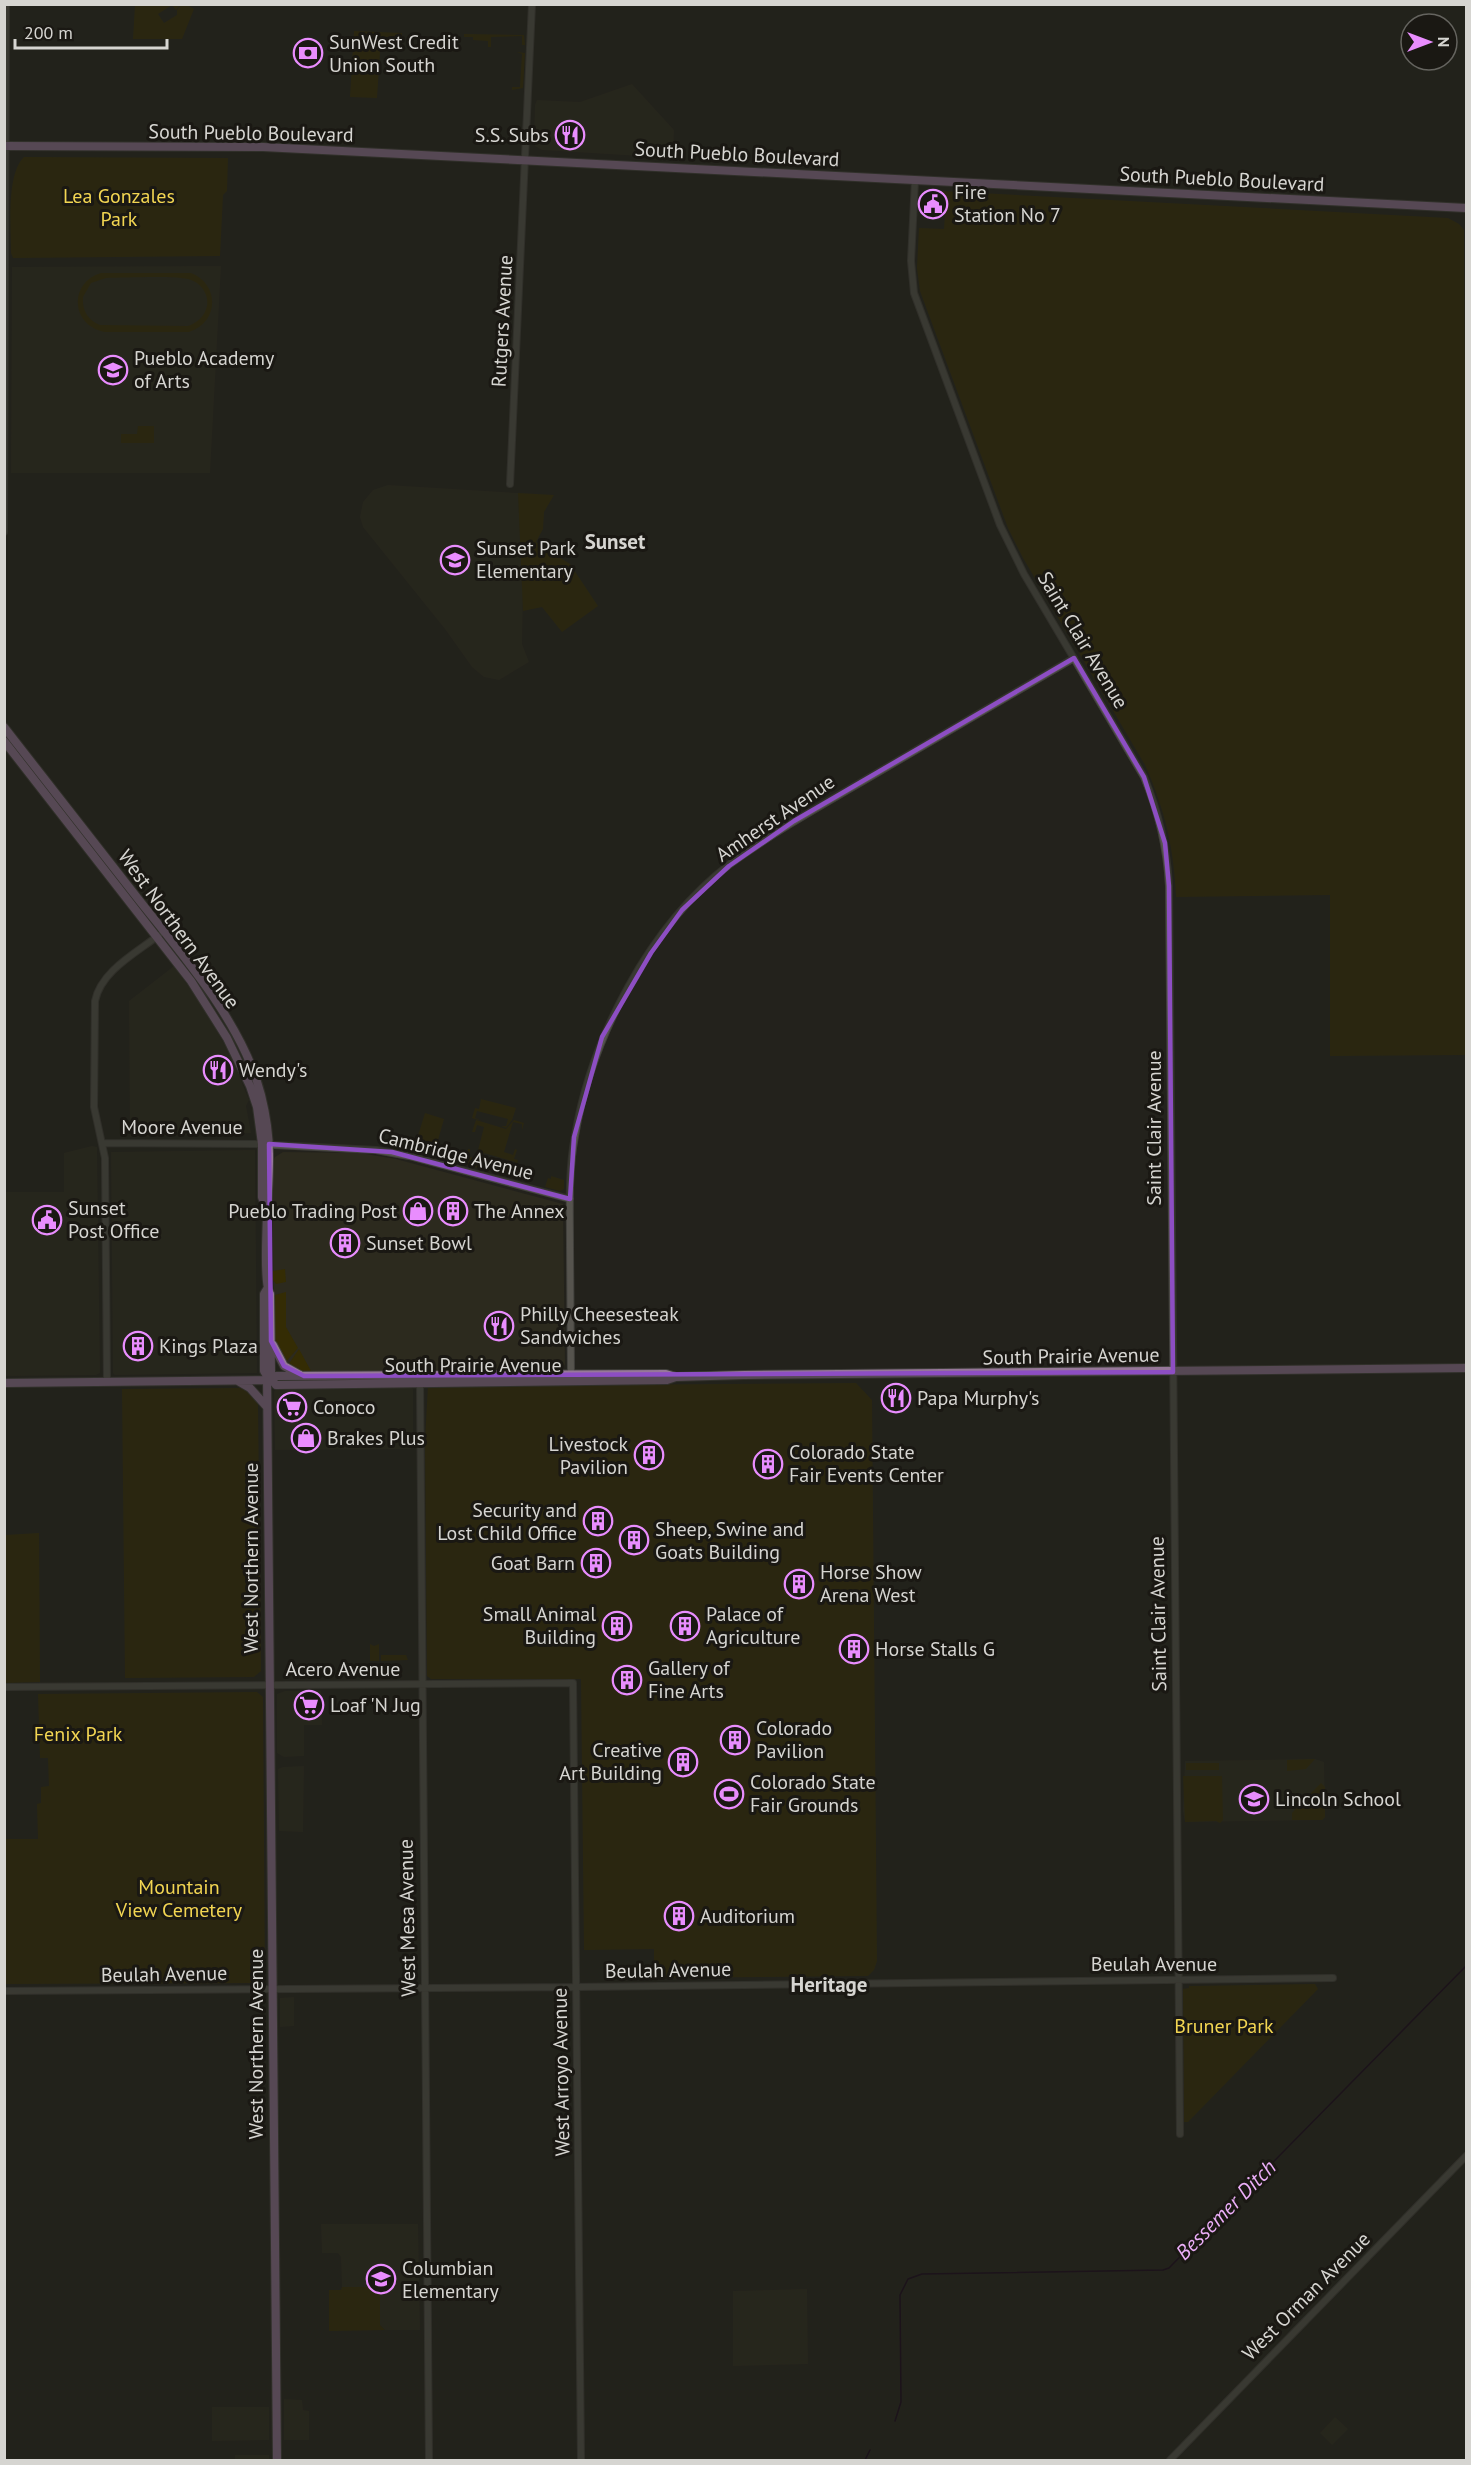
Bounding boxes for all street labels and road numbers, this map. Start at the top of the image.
street label: South Pueblo Boulevard [148,118,354,148]
street label: South Pueblo Boulevard [634,136,840,172]
street label: South Pueblo Boulevard [1119,161,1325,197]
street label: Rutgers Avenue [486,254,518,388]
street label: Saint Clair Avenue [1032,567,1134,713]
street label: Amherst Avenue [710,769,840,867]
street label: West Northern Avenue [112,844,246,1014]
street label: Saint Clair Avenue [1141,1050,1167,1206]
street label: Moore Avenue [121,1114,243,1140]
street label: Cambridge Avenue [376,1122,536,1186]
street label: South Prairie Avenue [982,1341,1160,1371]
street label: South Prairie Avenue [384,1352,562,1378]
street label: West Northern Avenue [238,1463,264,1653]
street label: Saint Clair Avenue [1144,1536,1172,1692]
street label: Acero Avenue [286,1656,400,1682]
street label: West Mesa Avenue [393,1839,421,1997]
street label: West Northern Avenue [243,1949,269,2139]
street label: Beulah Avenue [1091,1951,1217,1977]
street label: Beulah Avenue [605,1956,731,1984]
street label: Beulah Avenue [101,1960,227,1988]
street label: West Arroyo Avenue [547,1988,575,2156]
street label: West Orman Avenue [1236,2226,1376,2366]

